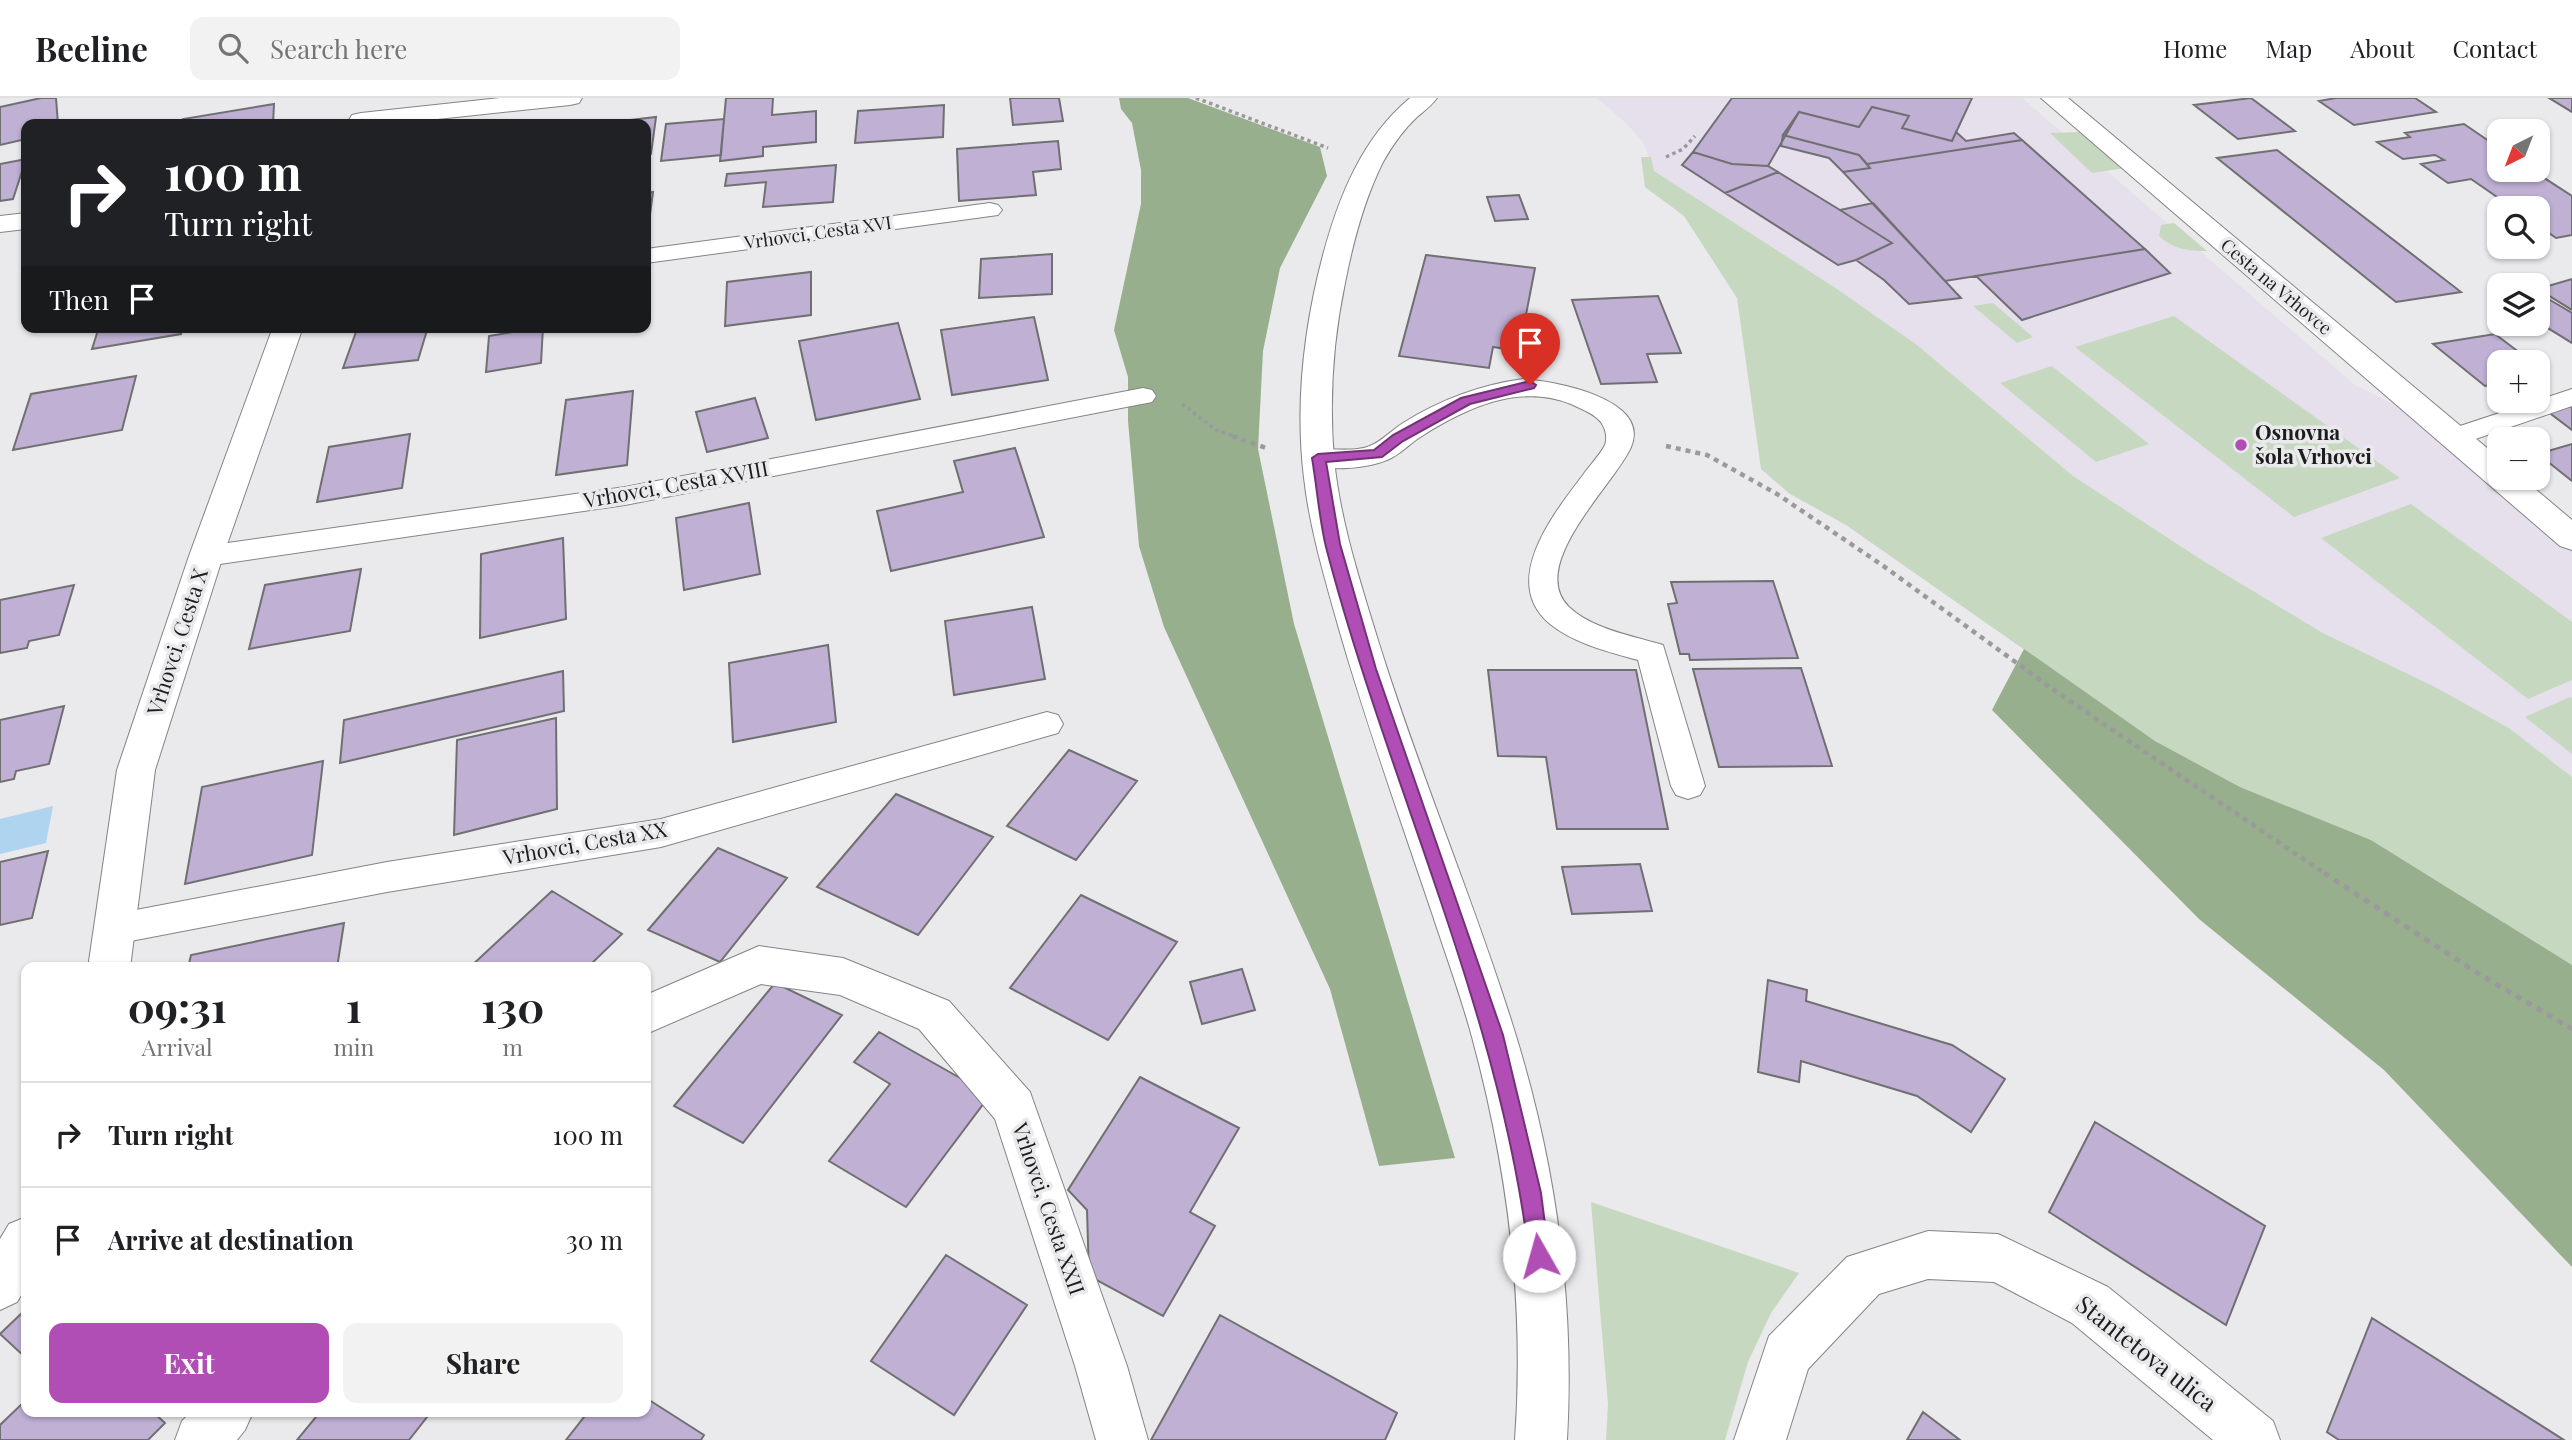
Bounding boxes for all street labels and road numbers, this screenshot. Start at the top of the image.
street label: Vrhovci, Cesta XVI [742,210,893,254]
street label: Cesta na Vrhovce [2216,233,2337,340]
street label: Vrhovci, Cesta XVIII [580,453,770,513]
street label: Vrhovci, Cesta X [139,564,213,719]
street label: Vrhovci, Cesta XX [499,814,670,870]
street label: Vrhovci, Cesta XXII [1007,1118,1092,1298]
street label: Stantetova ulica [2070,1287,2224,1418]

